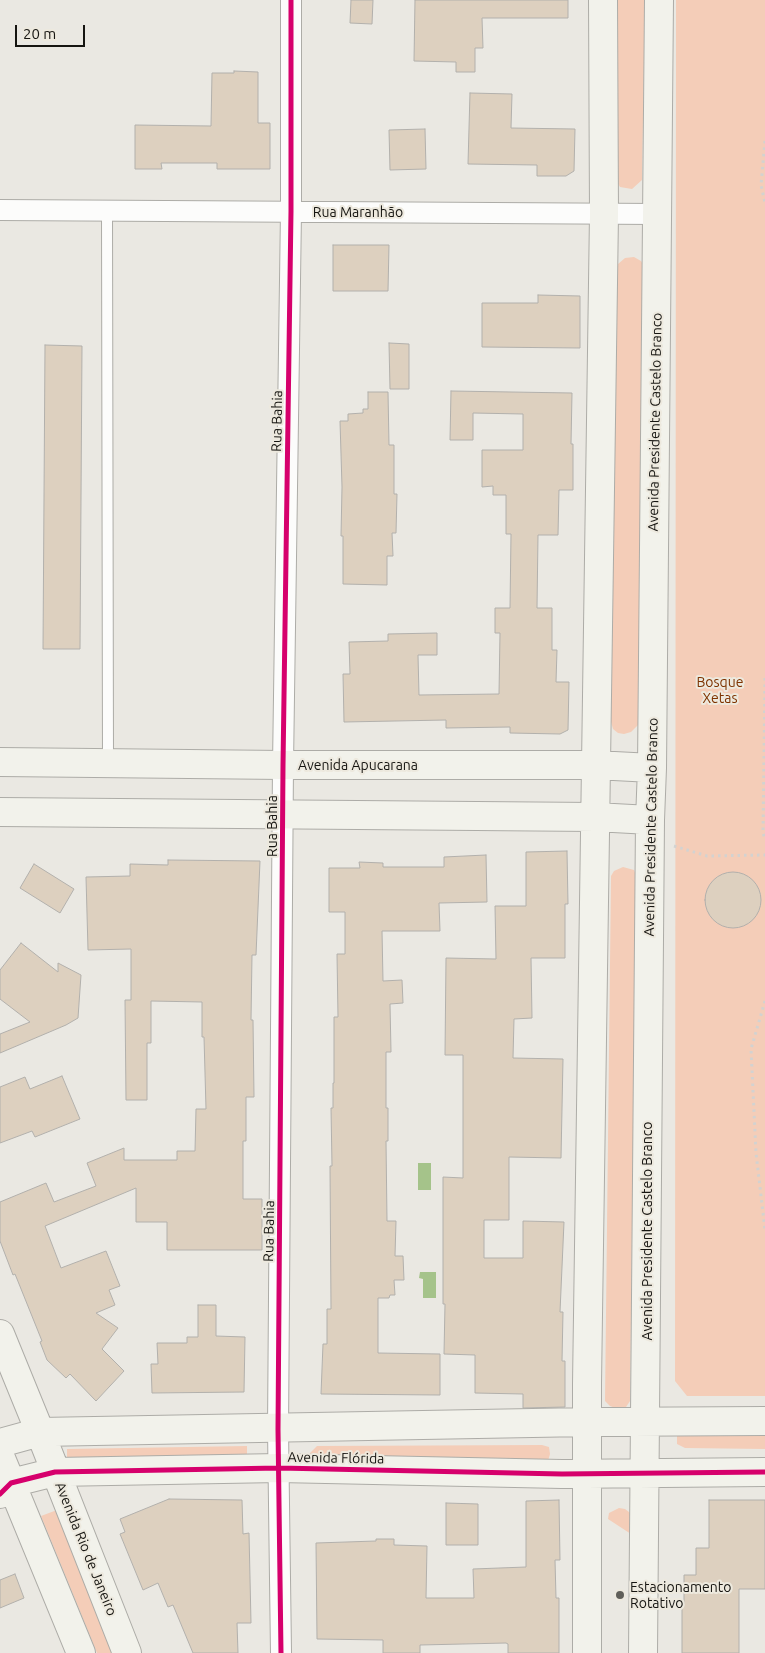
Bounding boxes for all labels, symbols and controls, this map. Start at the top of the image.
scale bar [18,15,88,47]
text: 20 m [23,25,56,42]
street label: Rua Maranhão [313,204,403,220]
street label: Avenida Presidente Castelo Branco [645,312,665,532]
street label: Rua Bahia [268,390,286,452]
park label: Bosque Xetas [696,674,744,706]
street label: Avenida Presidente Castelo Branco [641,717,661,937]
street label: Avenida Apucarana [298,757,418,773]
street label: Rua Bahia [264,795,280,857]
street label: Avenida Presidente Castelo Branco [639,1122,655,1340]
street label: Rua Bahia [260,1200,278,1262]
street label: Avenida Flórida [287,1449,385,1467]
street label: Avenida Rio de Janeiro [51,1480,121,1618]
place label: Estacionamento Rotativo [630,1579,731,1611]
marker: Estacionamento Rotativo [614,1589,626,1601]

